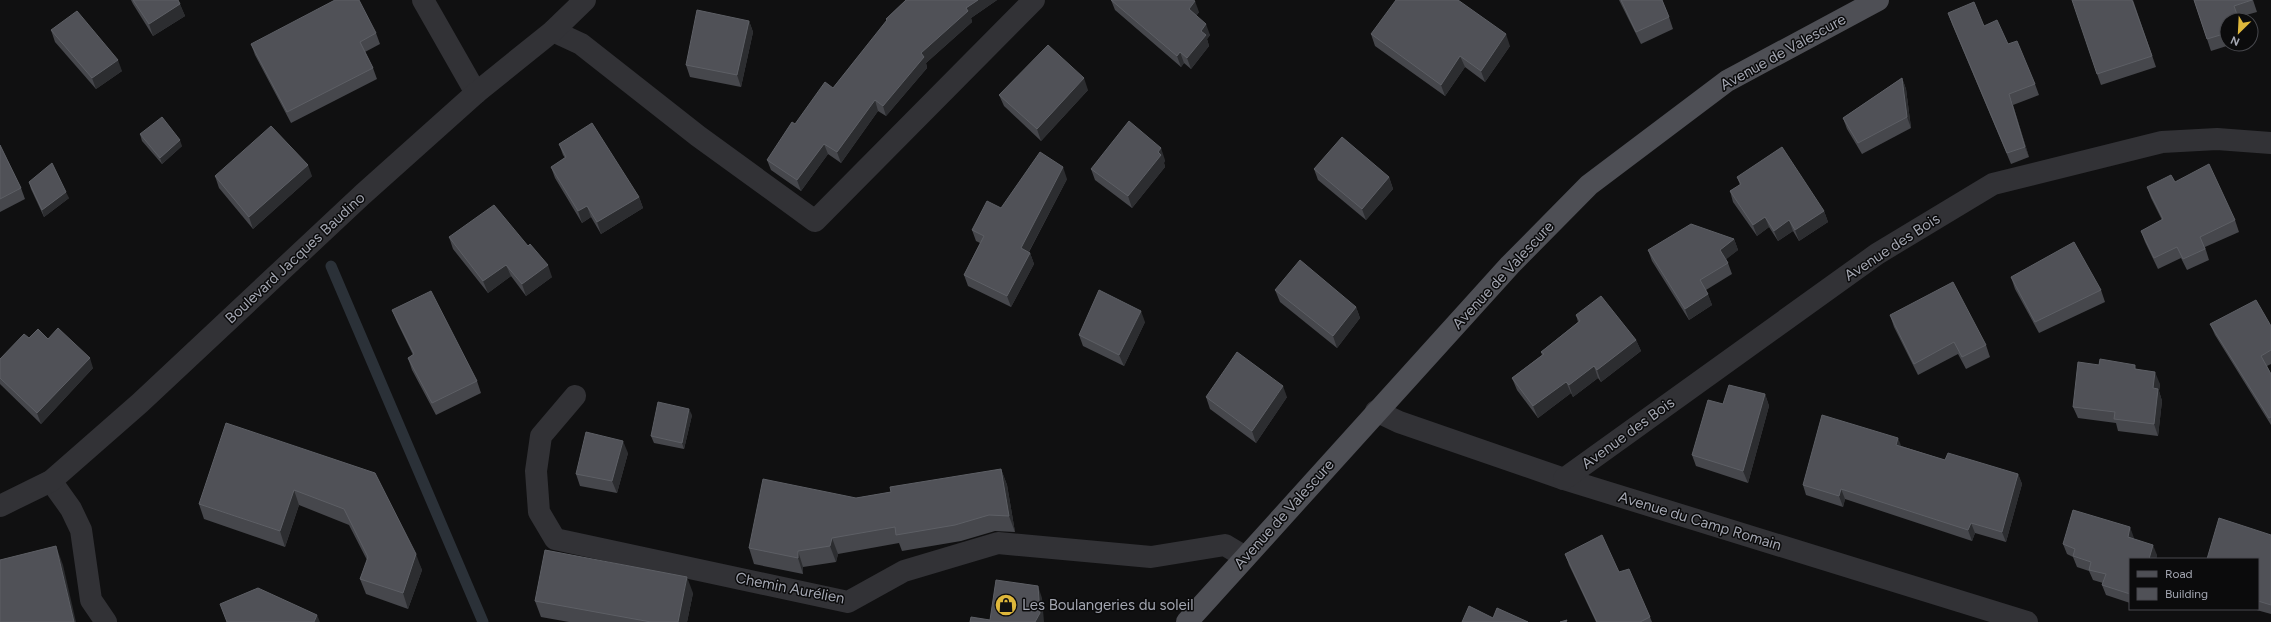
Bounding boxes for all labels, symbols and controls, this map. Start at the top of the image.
street label: Avenue de Valescure [1717,10,1849,94]
north arrow [2219,12,2259,52]
text: N [2229,33,2242,48]
street label: Boulevard Jacques Baudino [221,188,369,327]
street label: Avenue des Bois [1841,209,1943,285]
street label: Avenue de Valescure [1448,217,1558,333]
street label: Avenue des Bois [1578,393,1678,473]
street label: Avenue de Valescure [1230,456,1338,572]
street label: Avenue du Camp Romain [1616,488,1784,554]
legend [2129,558,2259,610]
text: Road [2165,567,2193,581]
street label: Chemin Aurélien [734,569,846,607]
text: Building [2165,587,2208,601]
shop icon: Les Boulangeries du soleil [993,592,1019,618]
place label: Les Boulangeries du soleil [1022,596,1194,614]

